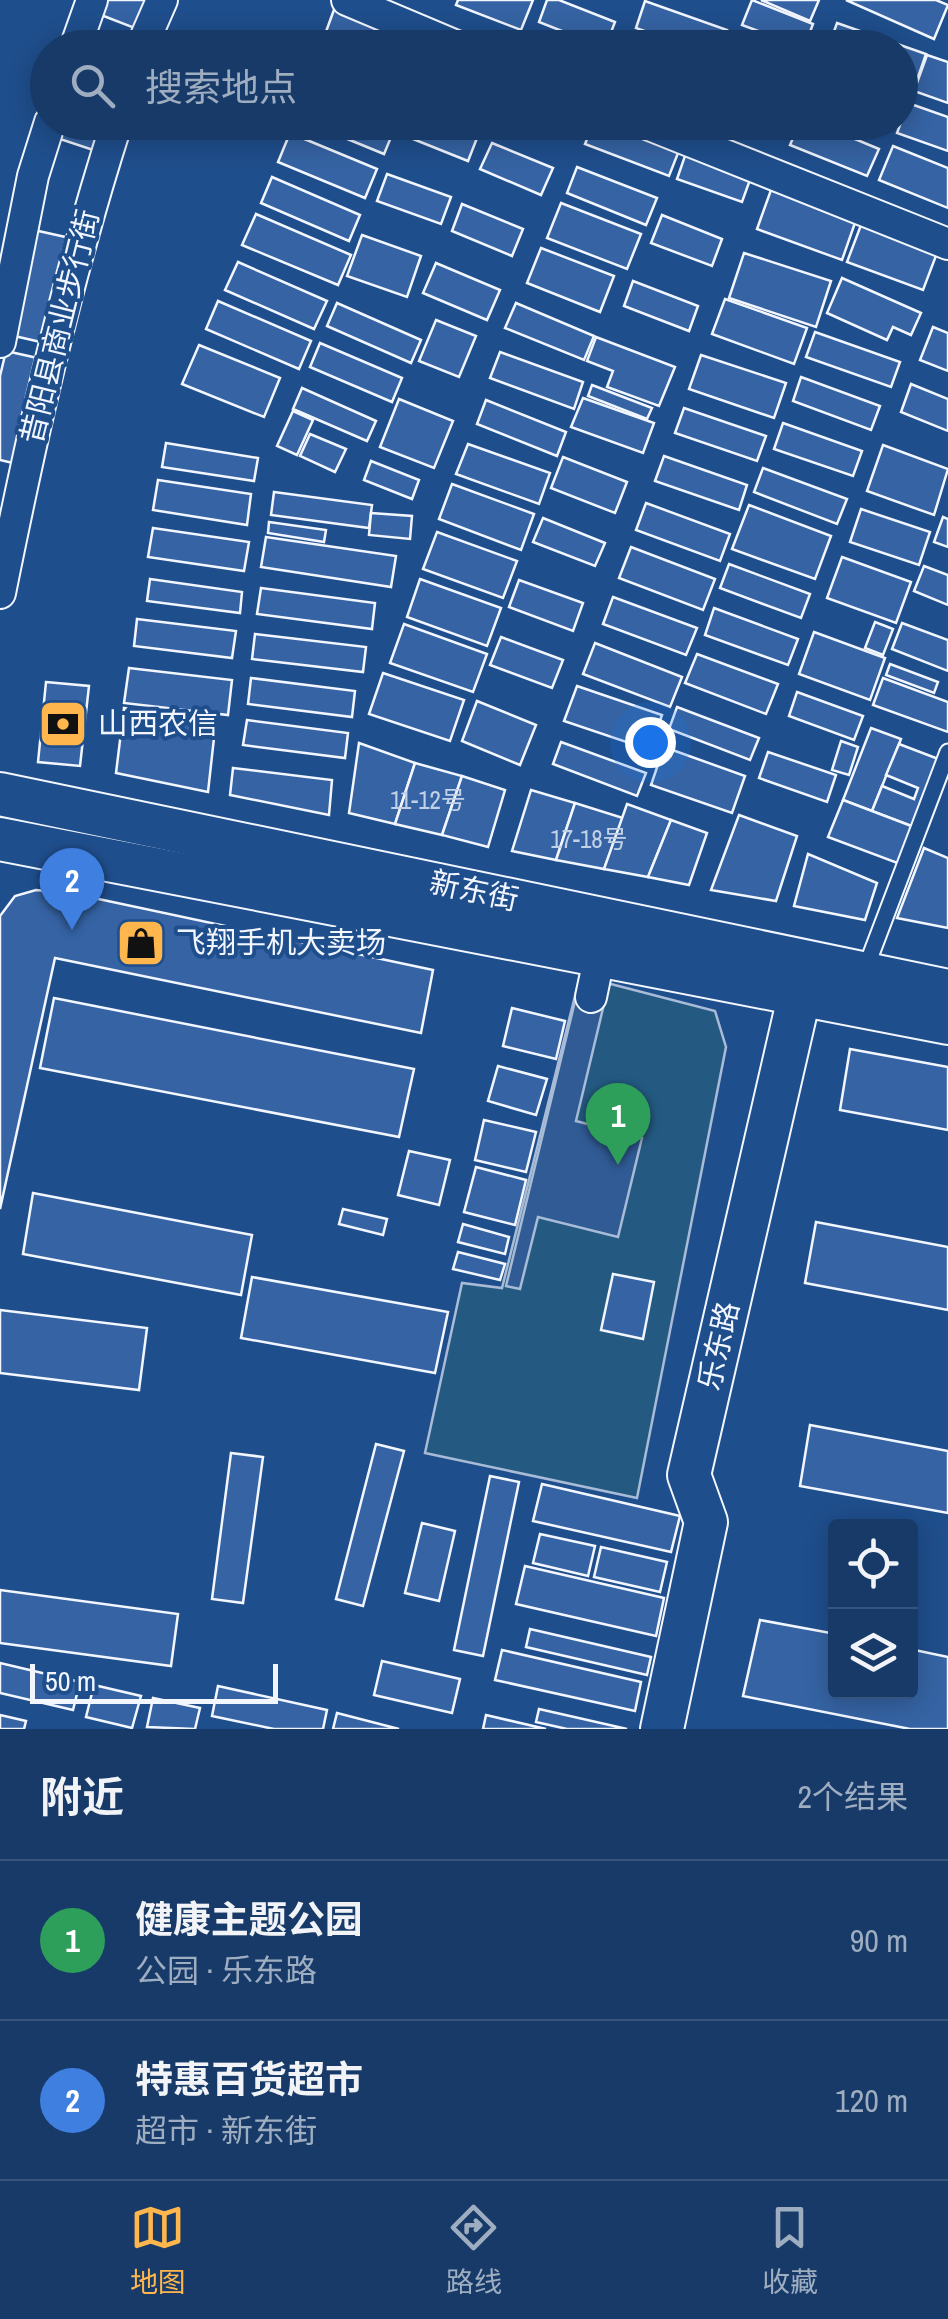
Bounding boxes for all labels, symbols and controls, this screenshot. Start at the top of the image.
search box [30,30,918,140]
icon: search [65,58,120,113]
text: 搜索地点 [145,62,297,113]
street label: 昔阳县商业步行街 [11,205,107,448]
bank icon: 山西农信 [37,698,89,750]
place label: 山西农信 [98,703,218,743]
your location [625,717,676,768]
house number: 11-12号 [390,783,466,817]
house number: 17-18号 [550,822,628,856]
pin: 2 [40,848,104,930]
street label: 新东街 [426,861,522,919]
shop icon: 飞翔手机大卖场 [115,917,167,969]
place label: 飞翔手机大卖场 [176,922,386,962]
pin: 1 [586,1082,650,1165]
street label: 乐东路 [688,1297,748,1394]
map controls [828,1519,918,1699]
button: locate [828,1519,918,1609]
button: layers [828,1609,918,1699]
scale bar [30,1659,278,1704]
text: 50 m [45,1662,96,1700]
text: 附近 [40,1769,124,1825]
text: 2个结果 [797,1775,908,1818]
text: 健康主题公园 [135,1894,363,1945]
text: 1 [65,1919,80,1962]
text: 90 m [850,1919,908,1962]
text: 公园 · 乐东路 [135,1949,317,1992]
text: 特惠百货超市 [135,2054,363,2105]
text: 2 [65,2079,80,2122]
text: 120 m [835,2079,908,2122]
text: 超市 · 新东街 [135,2109,317,2152]
tab: 地图 [130,2200,186,2301]
tab: 路线 [446,2200,502,2301]
tab: 收藏 [762,2200,818,2301]

